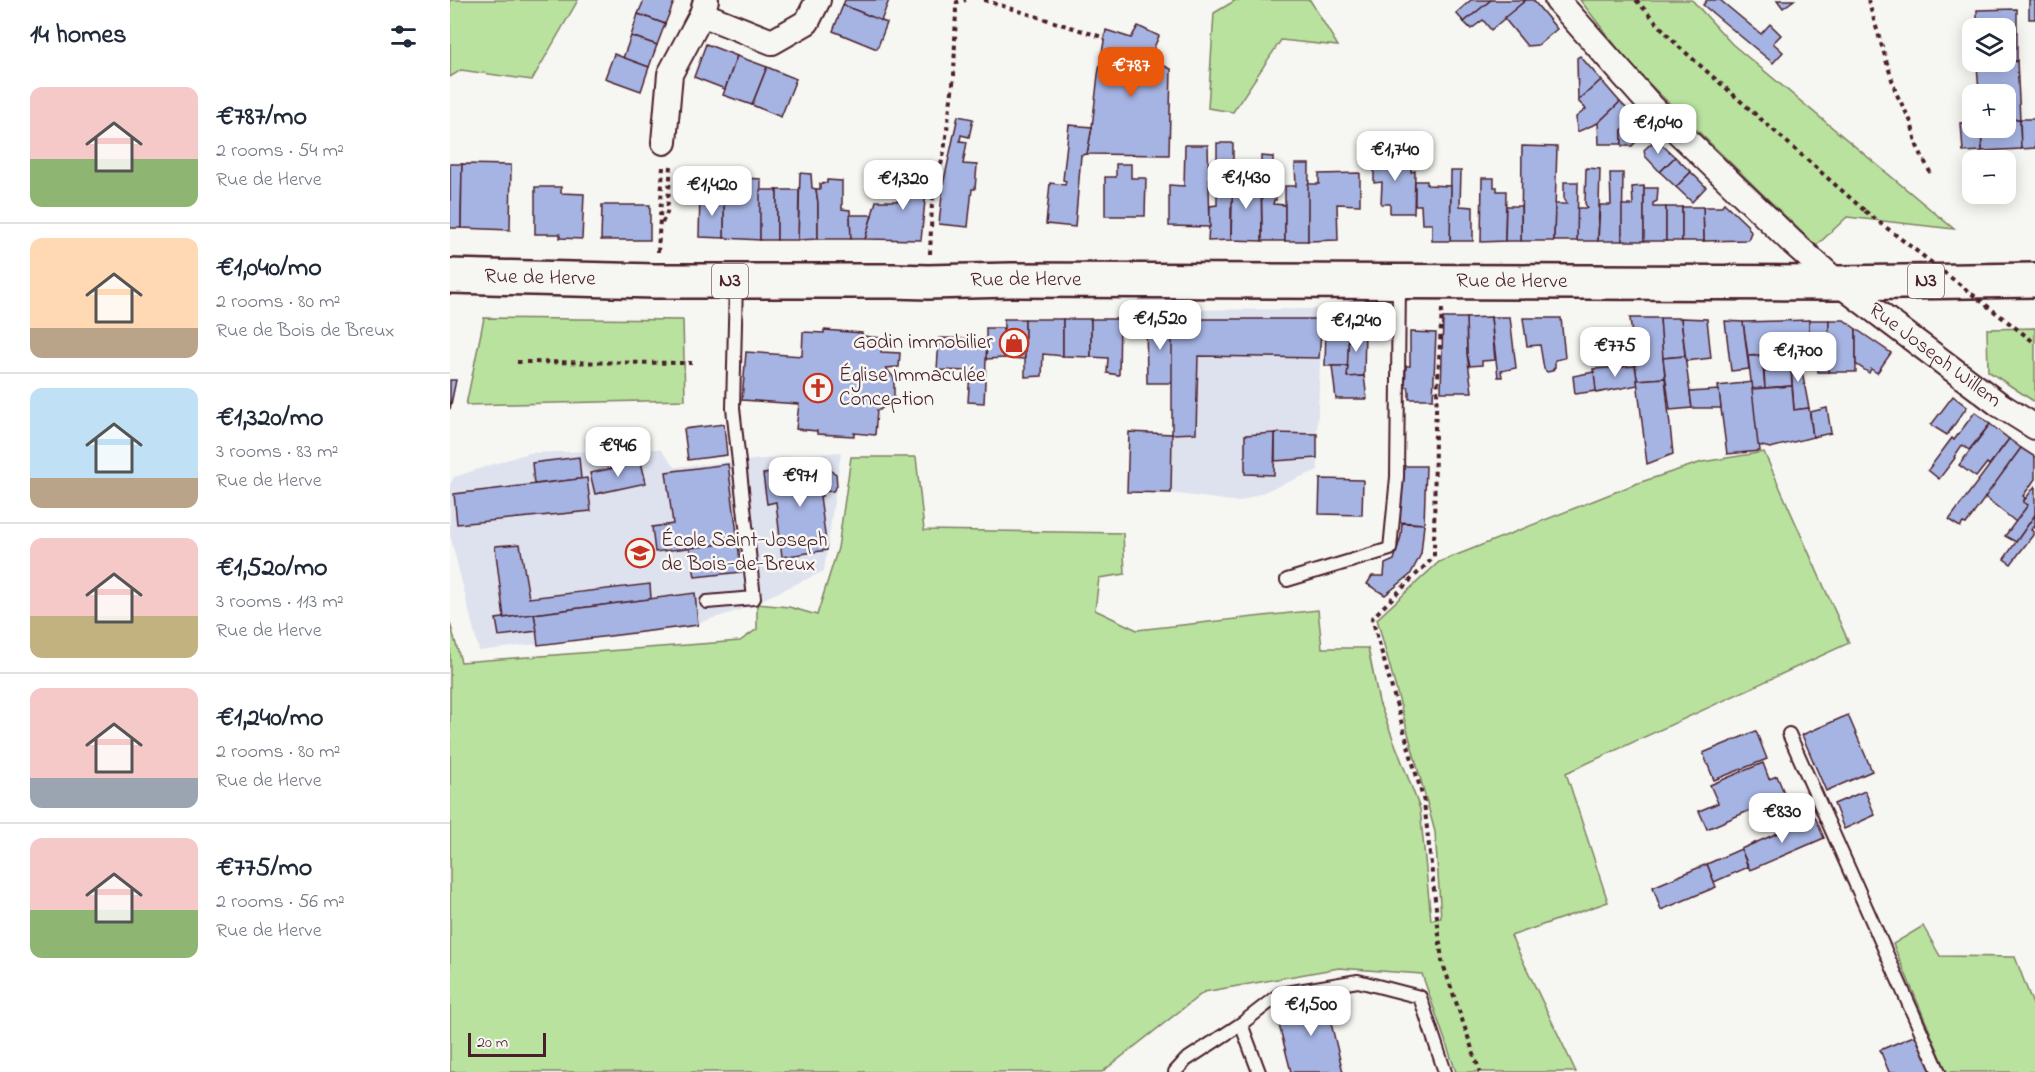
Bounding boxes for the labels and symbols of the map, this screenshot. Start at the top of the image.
pin: €787 [1095,47,1167,98]
pin: €1,040 [1609,104,1707,155]
pin: €1,740 [1346,131,1444,182]
pin: €1,430 [1197,159,1295,210]
pin: €1,320 [854,160,952,211]
pin: €1,420 [663,166,761,217]
street label: Rue de Herve [484,262,596,295]
road number: N3 [712,264,748,298]
road number: N3 [1908,264,1944,298]
street label: Rue de Herve [970,265,1082,296]
street label: Rue de Herve [1456,267,1568,297]
street label: Rue Joseph Willem [1862,296,2007,416]
pin: €1,520 [1111,300,1209,351]
pin: €1,240 [1307,302,1405,353]
shop icon: Godin immobilier [998,327,1030,359]
pin: €775 [1579,327,1651,378]
place label: Godin immobilier [853,328,993,358]
pin: €1,700 [1749,332,1847,383]
place label: Église Immaculée Conception [839,361,986,415]
church icon: Église Immaculée Conception [802,372,834,404]
pin: €946 [582,427,654,478]
pin: €971 [764,457,836,508]
place label: École Saint-Joseph de Bois-de-Breux [661,526,827,580]
school or university icon: École Saint-Joseph de Bois-de-Breux [624,537,656,569]
pin: €830 [1746,793,1818,844]
pin: €1,500 [1262,986,1360,1037]
scale bar [468,1030,546,1058]

